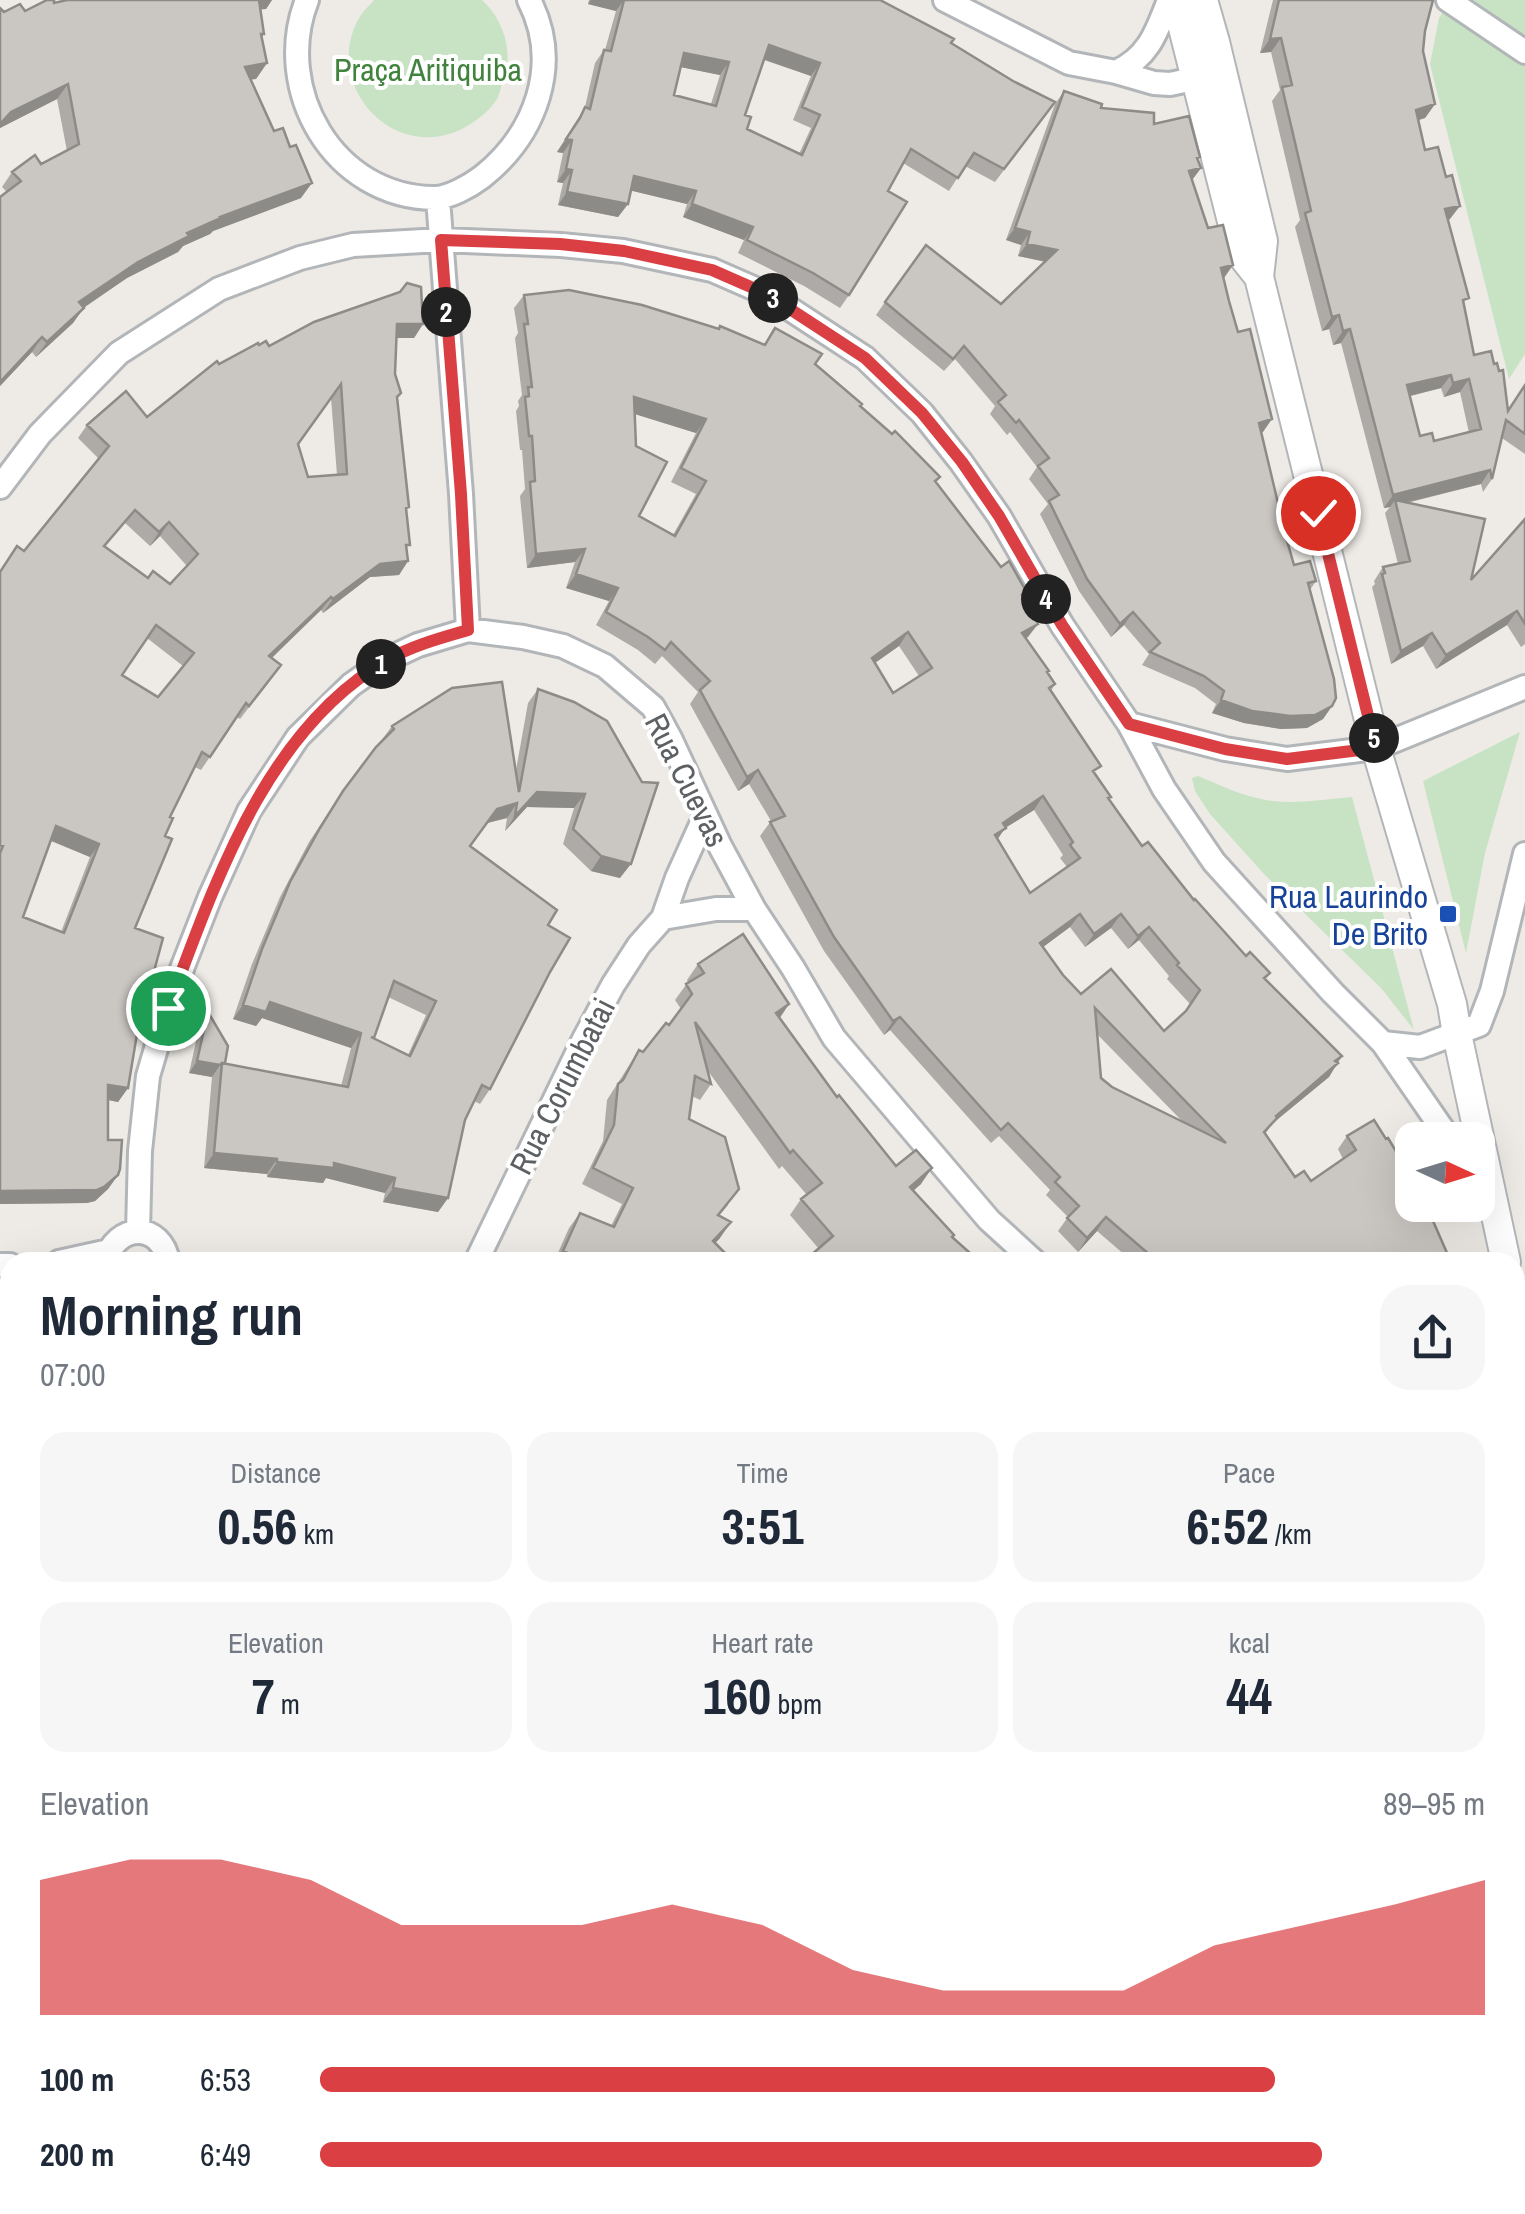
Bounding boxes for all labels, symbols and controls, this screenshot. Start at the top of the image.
park label: Praça Aritiquiba [334,48,522,91]
pin: 3 [748,273,798,323]
text: 3 [767,279,779,317]
pin: 2 [421,287,471,337]
text: 2 [440,293,452,331]
pin [1276,471,1361,556]
icon: check [1291,486,1346,541]
pin: 4 [1021,574,1071,624]
text: 4 [1040,580,1052,618]
pin: 1 [356,639,406,689]
text: 1 [375,645,387,683]
street label: Rua Cuevas [635,706,739,854]
pin: 5 [1349,713,1399,763]
text: 5 [1368,719,1380,757]
place label: Rua Laurindo De Brito [1269,875,1428,955]
marker: Rua Laurindo De Brito [1437,903,1459,925]
pin [126,966,211,1051]
icon: arrive [141,981,196,1036]
street label: Rua Corumbatai [499,990,625,1182]
north arrow [1395,1122,1495,1222]
map controls [1395,1122,1495,1222]
text: Morning run [40,1278,303,1352]
button: share [1380,1285,1485,1390]
text: 07:00 [40,1353,106,1396]
text: Distance [231,1454,321,1492]
text: Time [737,1454,788,1492]
text: Pace [1223,1454,1275,1492]
text: 0.56 [217,1492,297,1560]
text: 3:51 [721,1492,804,1560]
text: 6:52 [1186,1492,1269,1560]
text: km [297,1515,334,1553]
text: /km [1269,1515,1312,1553]
text: Elevation [228,1624,324,1662]
text: Heart rate [711,1624,814,1662]
text: kcal [1229,1624,1270,1662]
text: 7 [252,1662,274,1730]
text: 160 [703,1662,771,1730]
text: 44 [1226,1662,1272,1730]
text: m [274,1685,300,1723]
text: bpm [771,1685,822,1723]
text: Elevation [40,1782,149,1825]
text: 89–95 m [1383,1782,1485,1825]
text: 100 m [40,2058,114,2101]
text: 6:53 [200,2058,251,2101]
text: 200 m [40,2133,114,2176]
text: 6:49 [200,2133,251,2176]

